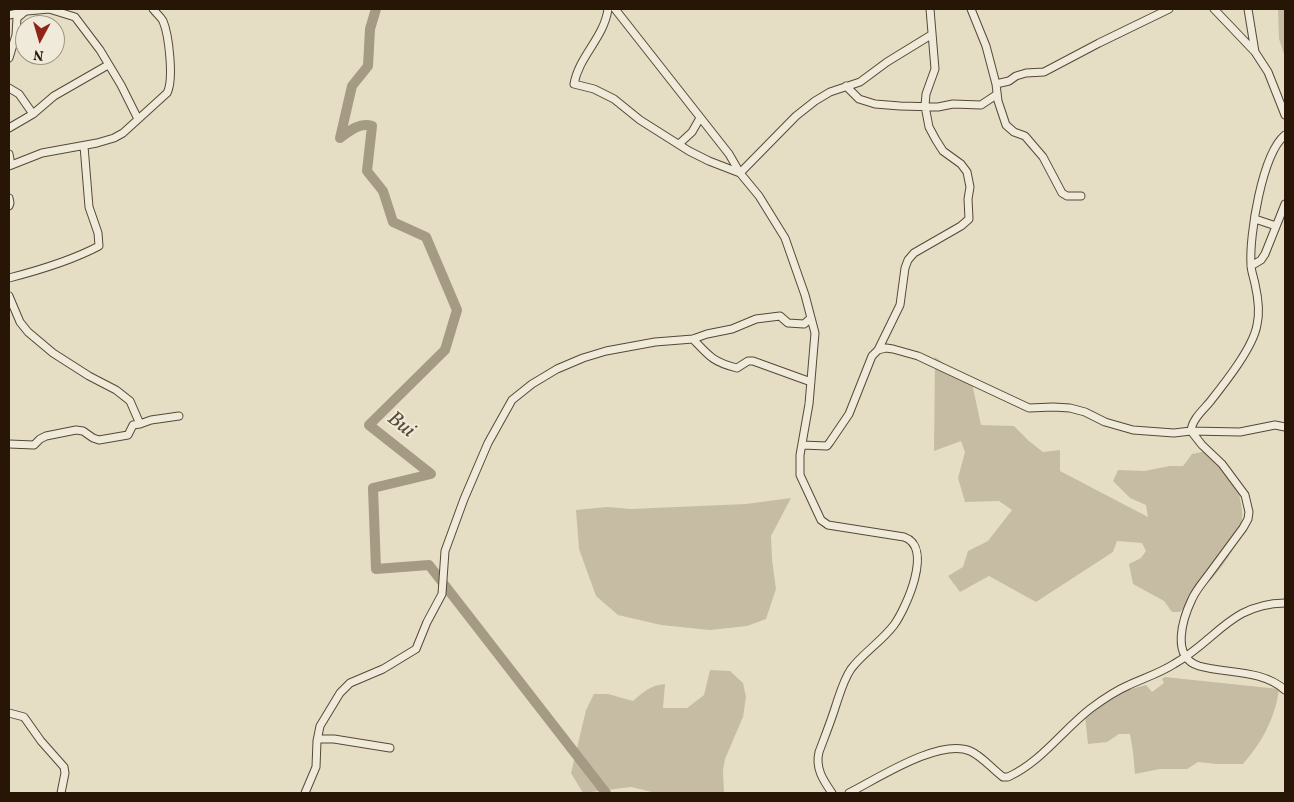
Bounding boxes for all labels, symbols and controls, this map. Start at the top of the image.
north arrow [15,15,65,65]
text: N [32,44,45,64]
water label: Bui [381,407,419,445]

